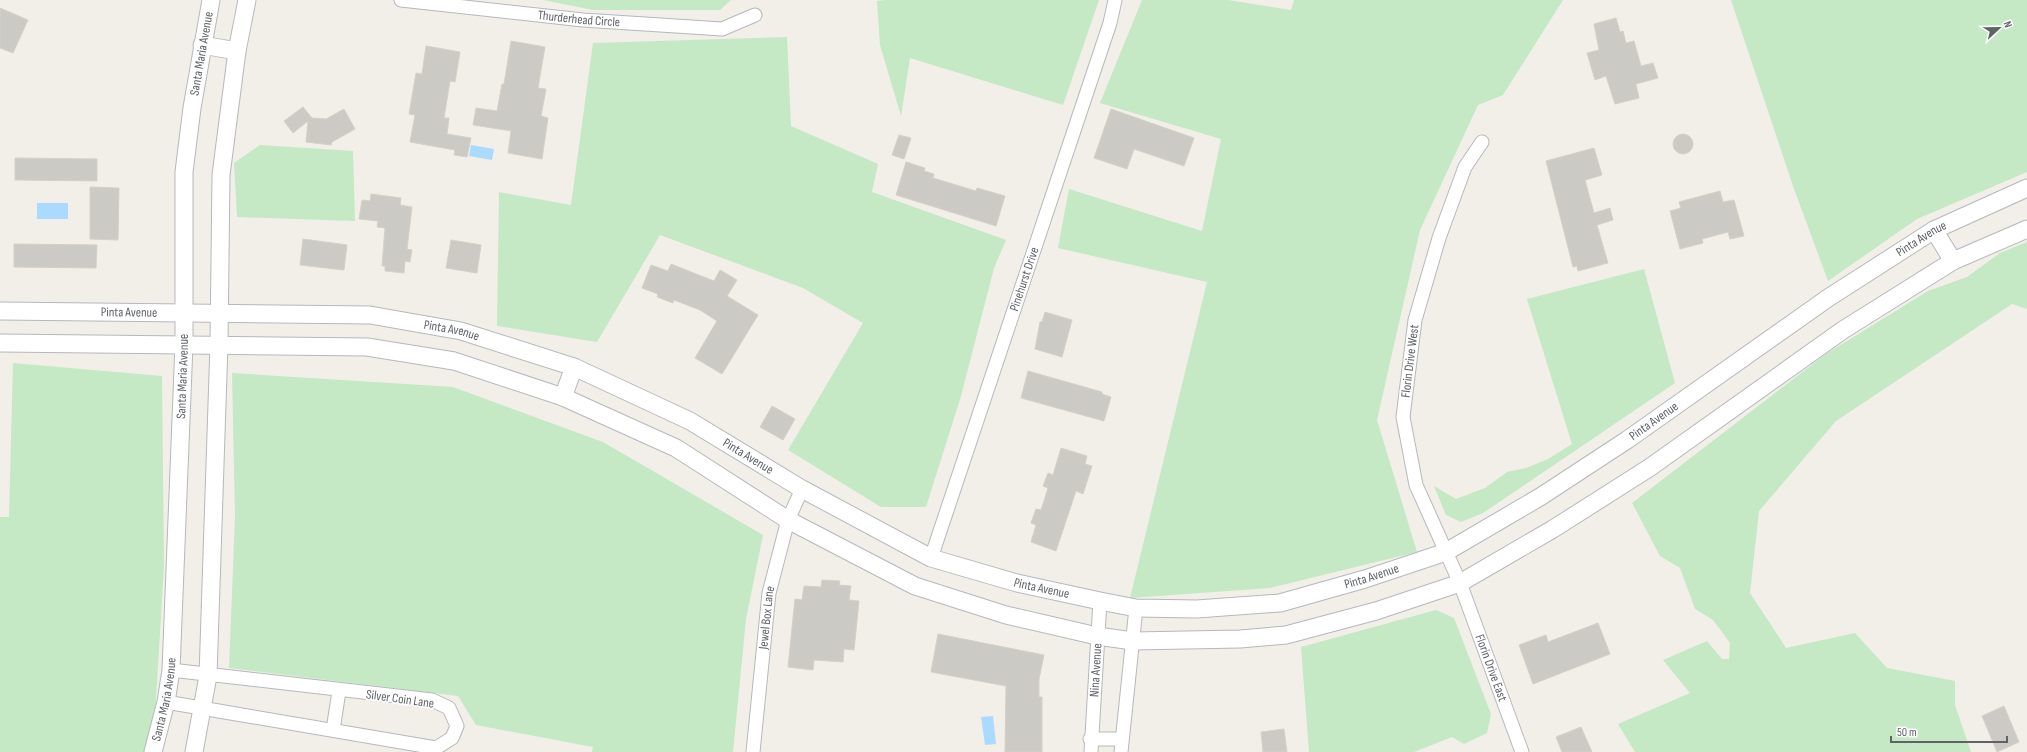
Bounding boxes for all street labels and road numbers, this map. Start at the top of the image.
street label: Thurderhead Circle [537,7,621,30]
street label: Santa Maria Avenue [186,10,217,97]
street label: Pinta Avenue [1893,217,1949,260]
street label: Pinehurst Drive [1006,245,1042,313]
street label: Pinta Avenue [101,304,157,321]
street label: Pinta Avenue [423,317,481,344]
street label: Florin Drive West [1398,324,1422,398]
street label: Santa Maria Avenue [173,334,192,419]
street label: Pinta Avenue [1626,398,1681,444]
street label: Pinta Avenue [720,435,776,478]
street label: Pinta Avenue [1342,560,1401,592]
street label: Pinta Avenue [1012,574,1071,602]
street label: Jewel Box Lane [755,584,778,651]
street label: Florin Drive East [1472,632,1511,704]
street label: Nina Avenue [1086,643,1105,697]
street label: Santa Maria Avenue [148,657,179,743]
street label: Silver Coin Lane [365,686,435,712]

